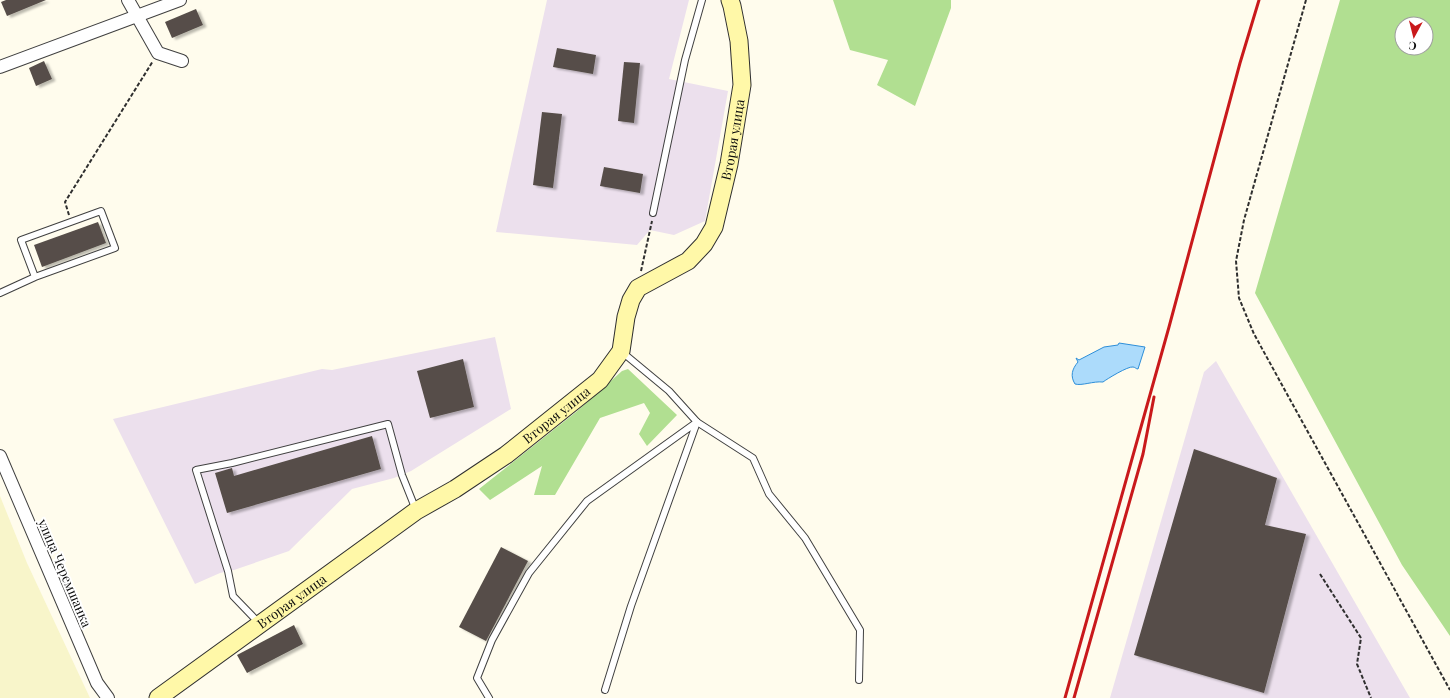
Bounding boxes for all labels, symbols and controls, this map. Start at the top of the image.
north arrow [1394,16,1434,56]
text: С [1408,38,1417,54]
street label: Вторая улица [716,97,748,182]
street label: Вторая улица [519,382,594,447]
street label: улица Черемшанка [35,515,96,630]
street label: Вторая улица [253,570,330,632]

